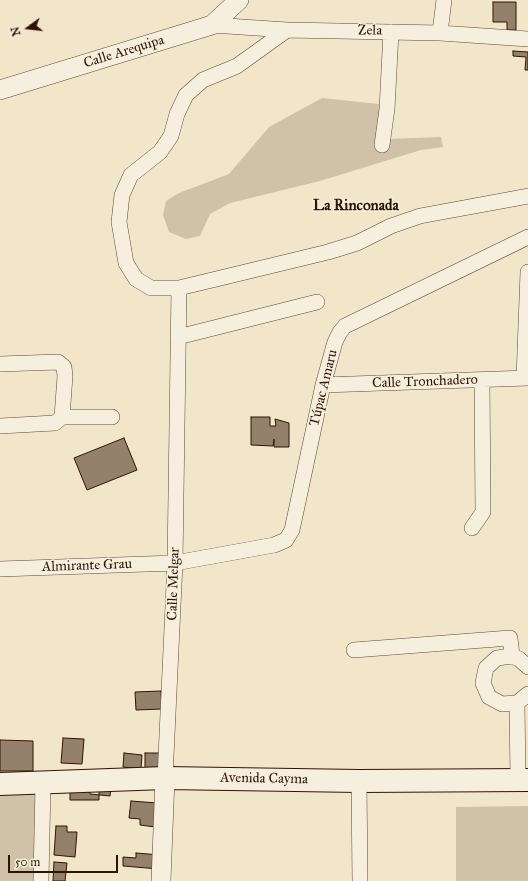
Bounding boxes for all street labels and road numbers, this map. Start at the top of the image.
street label: Zela [358,22,382,40]
street label: Calle Arequipa [82,32,166,72]
street label: Túpac Amaru [306,348,342,428]
street label: Calle Tronchadero [372,372,478,392]
street label: Calle Melgar [164,547,184,621]
street label: Almirante Grau [42,556,132,576]
street label: Avenida Cayma [220,770,308,788]

